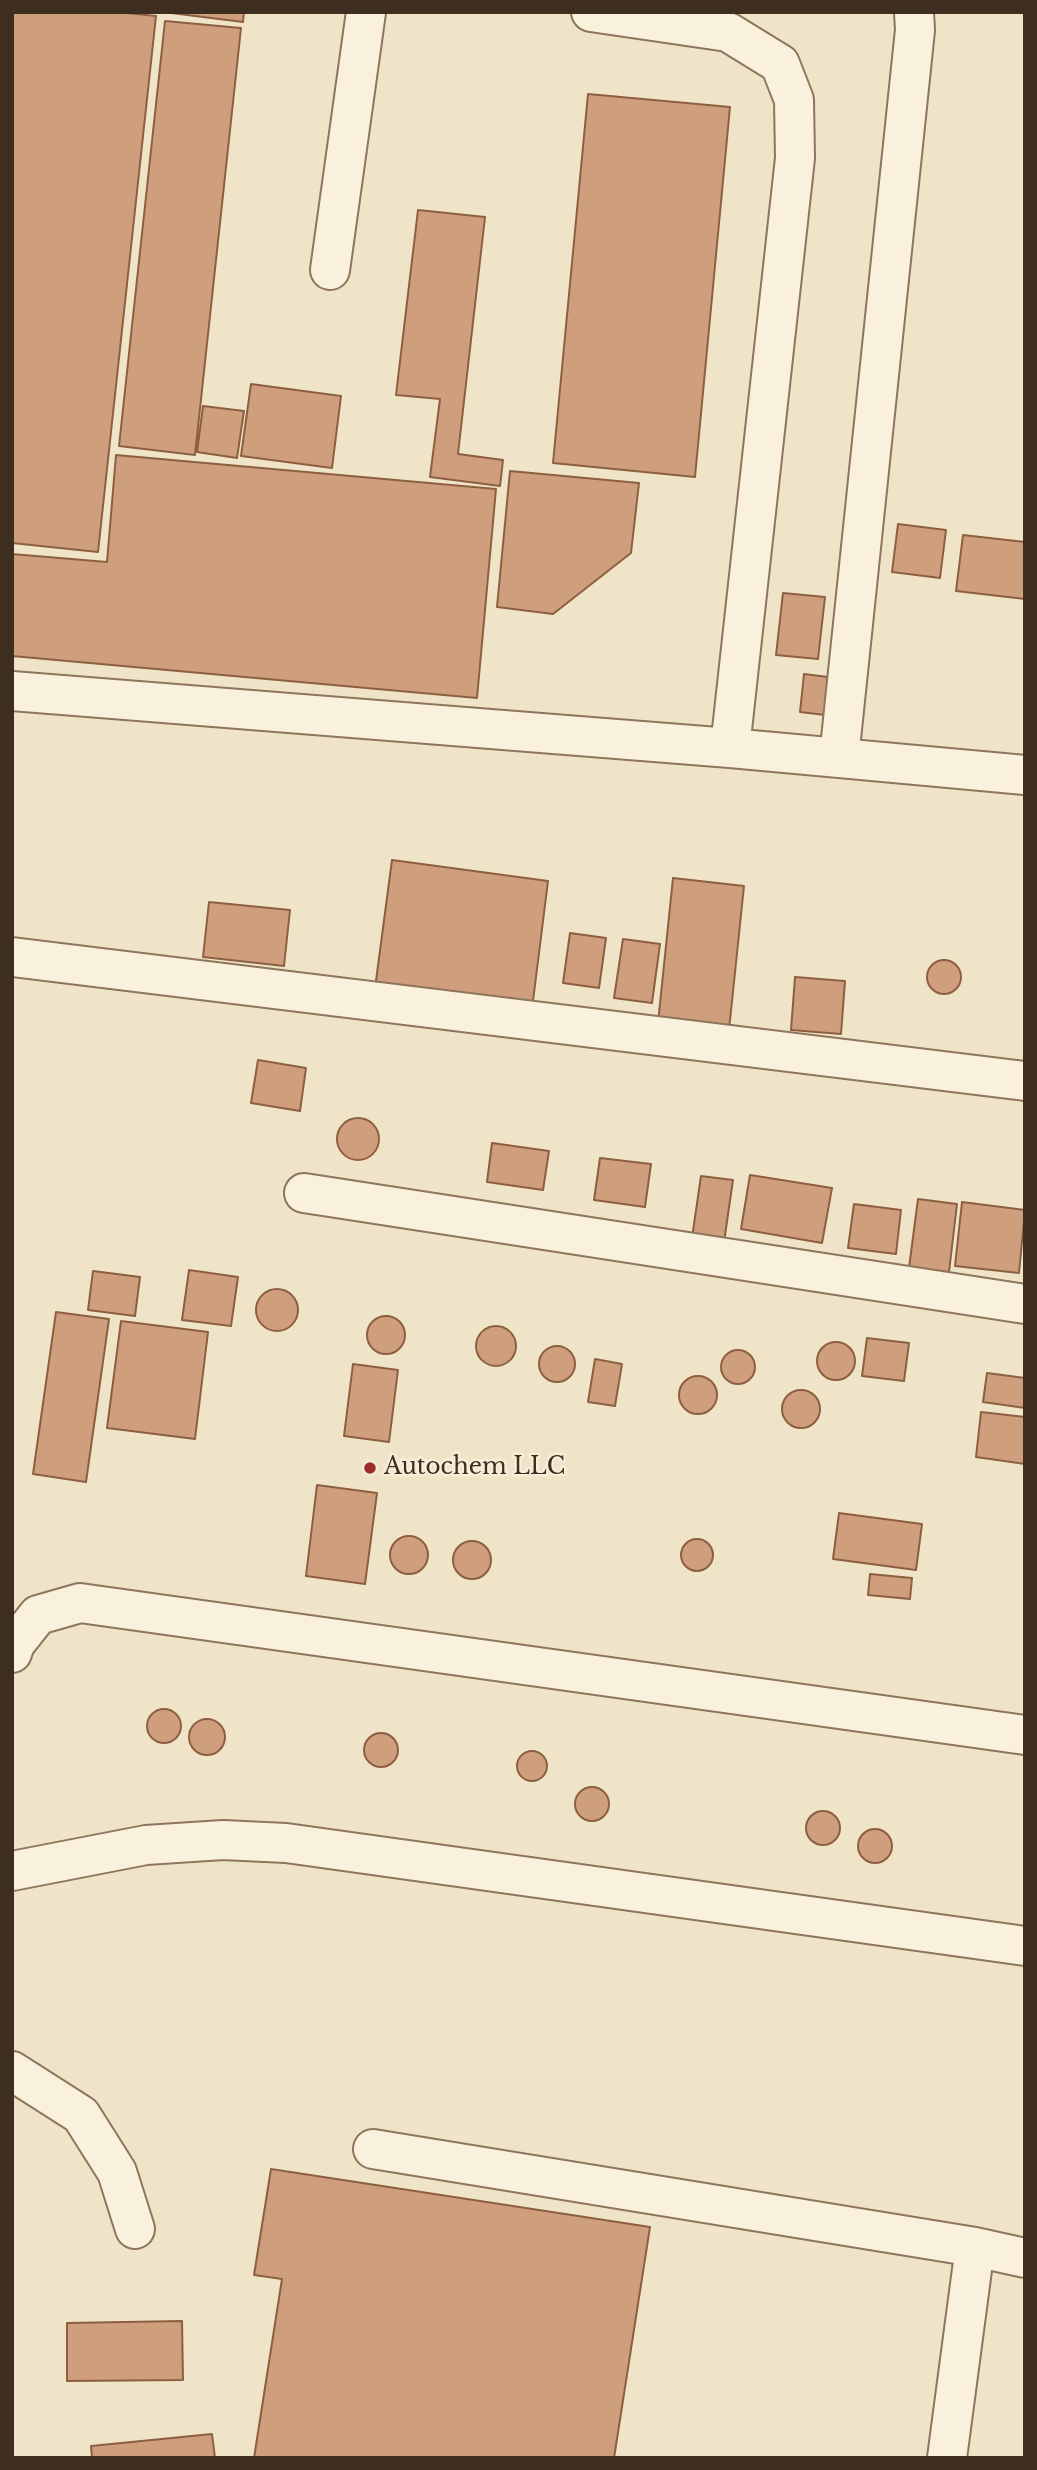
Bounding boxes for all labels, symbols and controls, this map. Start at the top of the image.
place label: Autochem LLC [384,1454,565,1482]
marker: Autochem LLC [362,1460,378,1476]

